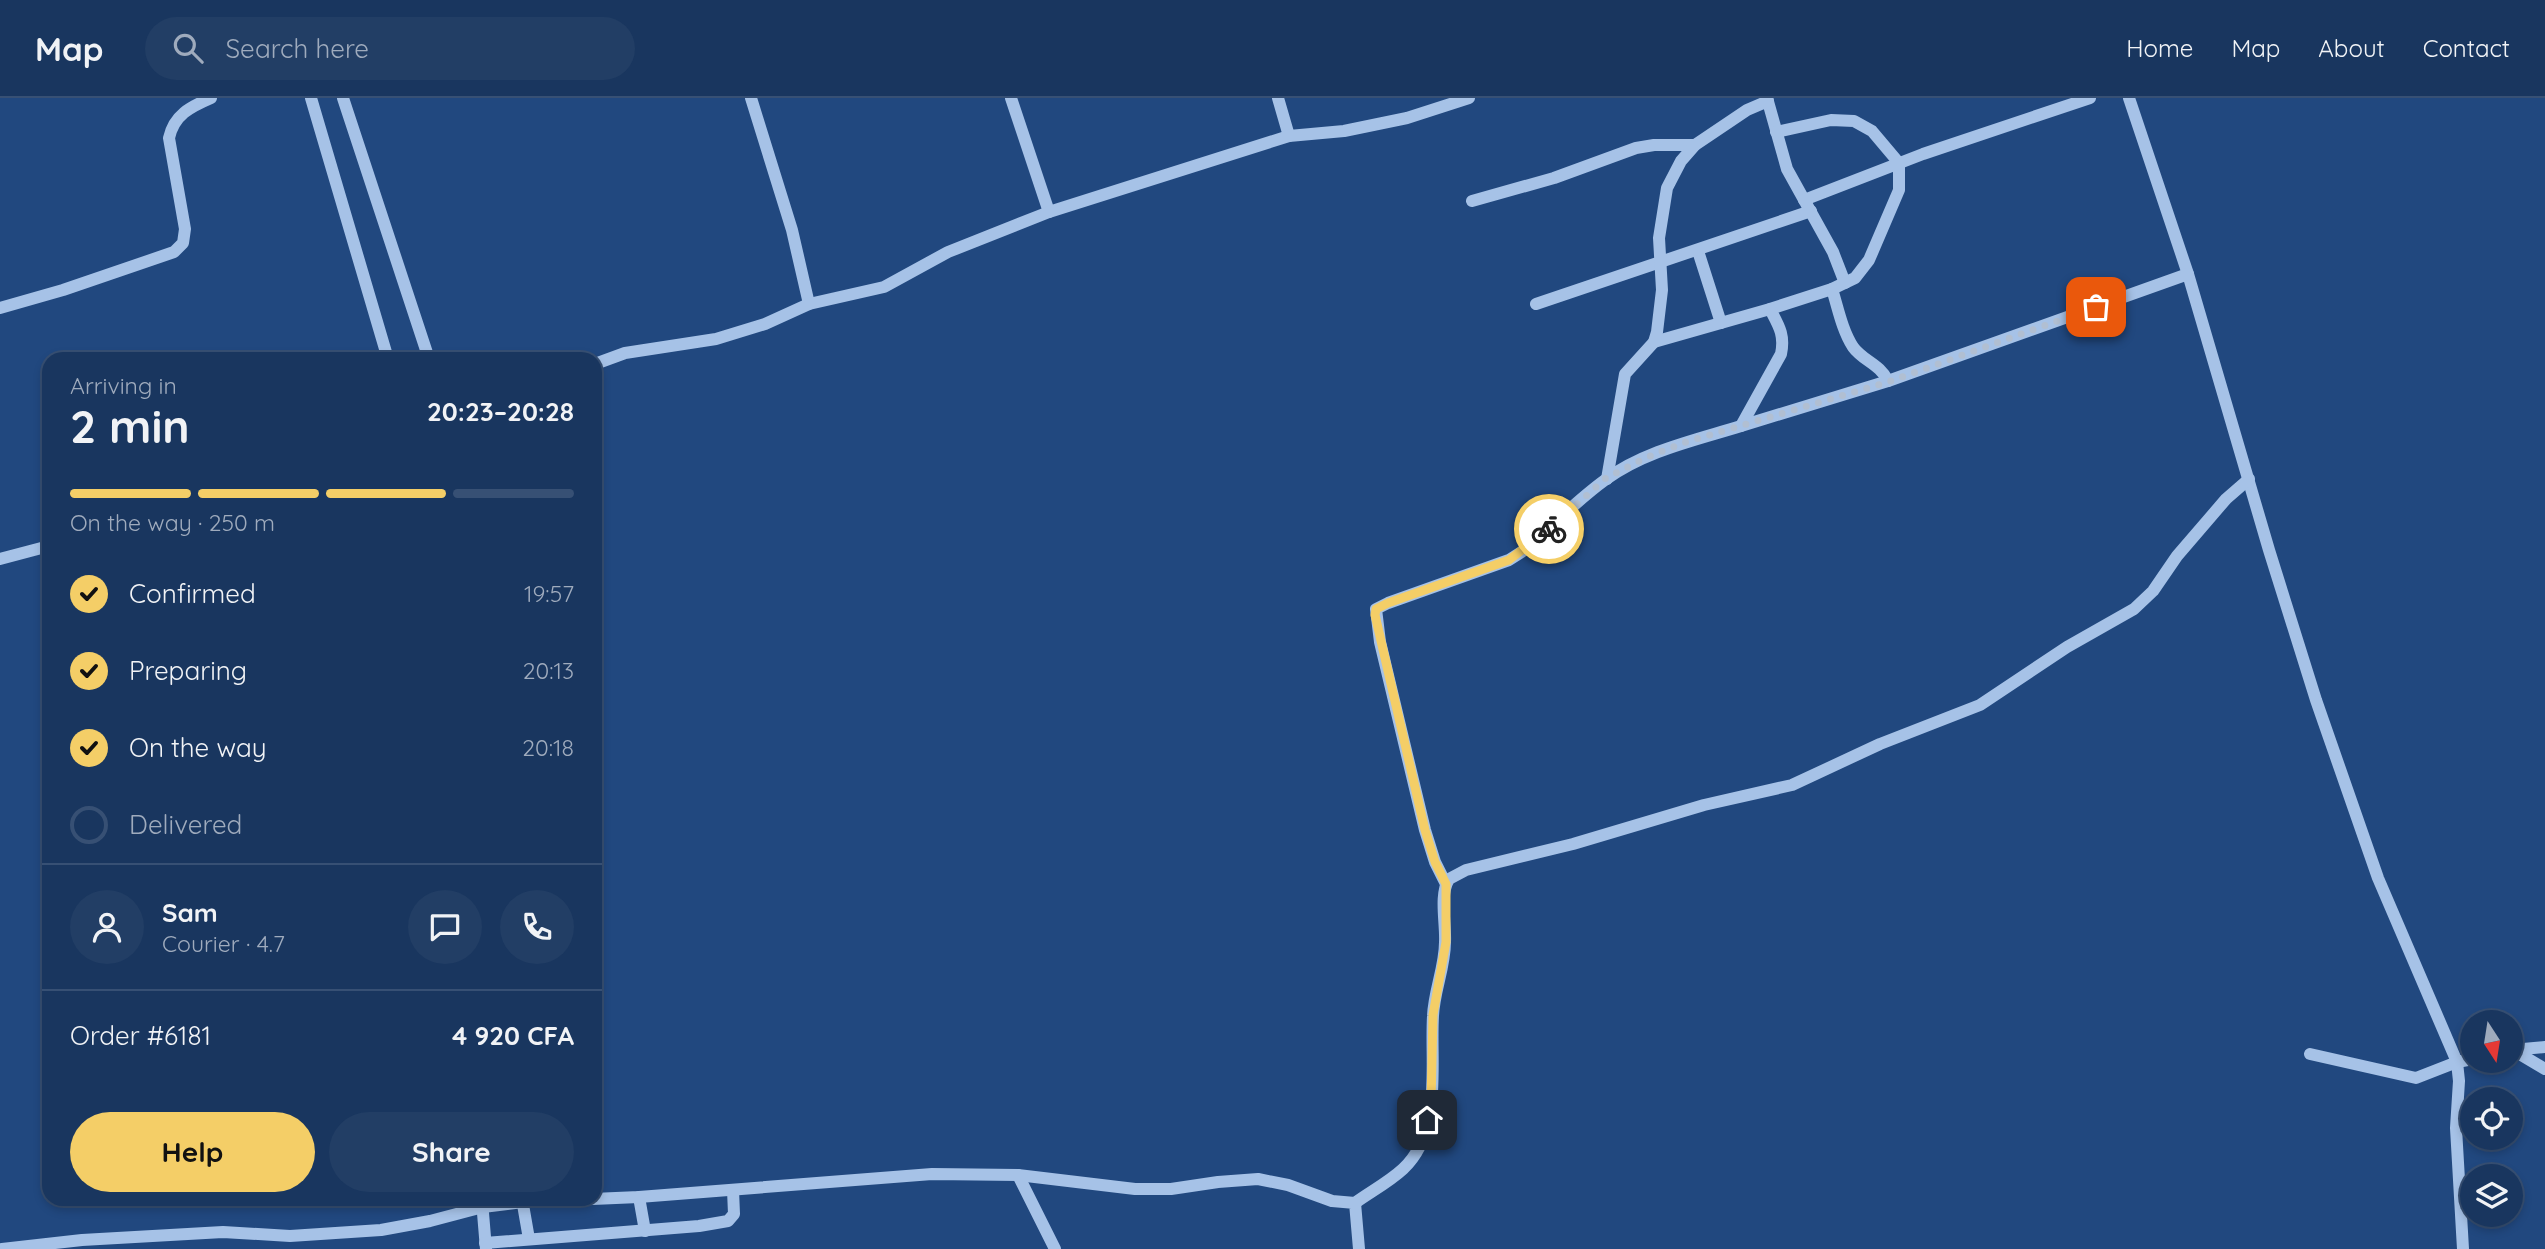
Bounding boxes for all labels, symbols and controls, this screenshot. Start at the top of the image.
search box [145,17,635,80]
text: Map [35,28,103,69]
icon: search [169,29,207,67]
text: Search here [225,32,369,65]
text: Home [2126,33,2193,63]
text: Map [2231,33,2280,63]
text: About [2318,33,2385,63]
text: Contact [2423,33,2510,63]
pin [2066,277,2126,337]
icon: bag [2077,288,2115,326]
text: Arriving in [70,371,177,400]
text: 20:23–20:28 [427,395,574,428]
text: 2 min [70,397,190,455]
courier [1514,494,1584,564]
text: On the way · 250 m [70,508,275,537]
icon: bike [1530,510,1568,548]
icon: check [70,575,108,613]
text: Confirmed [129,577,256,610]
text: 19:57 [524,579,574,608]
icon: check [70,652,108,690]
text: Preparing [129,654,247,687]
text: 20:13 [523,656,574,685]
icon: check [70,729,108,767]
text: On the way [129,731,267,764]
text: 20:18 [522,733,574,762]
text: Delivered [129,808,242,841]
button: person [70,890,144,964]
button: chat [408,890,482,964]
button: phone [500,890,574,964]
text: Sam [162,896,218,929]
text: Courier · 4.7 [162,929,285,958]
north arrow [2460,1010,2524,1073]
map controls [2460,1010,2523,1227]
text: Order #6181 [70,1019,211,1052]
text: 4 920 CFA [452,1019,574,1052]
button: locate [2460,1087,2523,1150]
pin [1397,1090,1457,1150]
icon: home [1408,1101,1446,1139]
button: Help [70,1112,315,1192]
button: Share [329,1112,574,1192]
button: layers [2460,1164,2523,1227]

